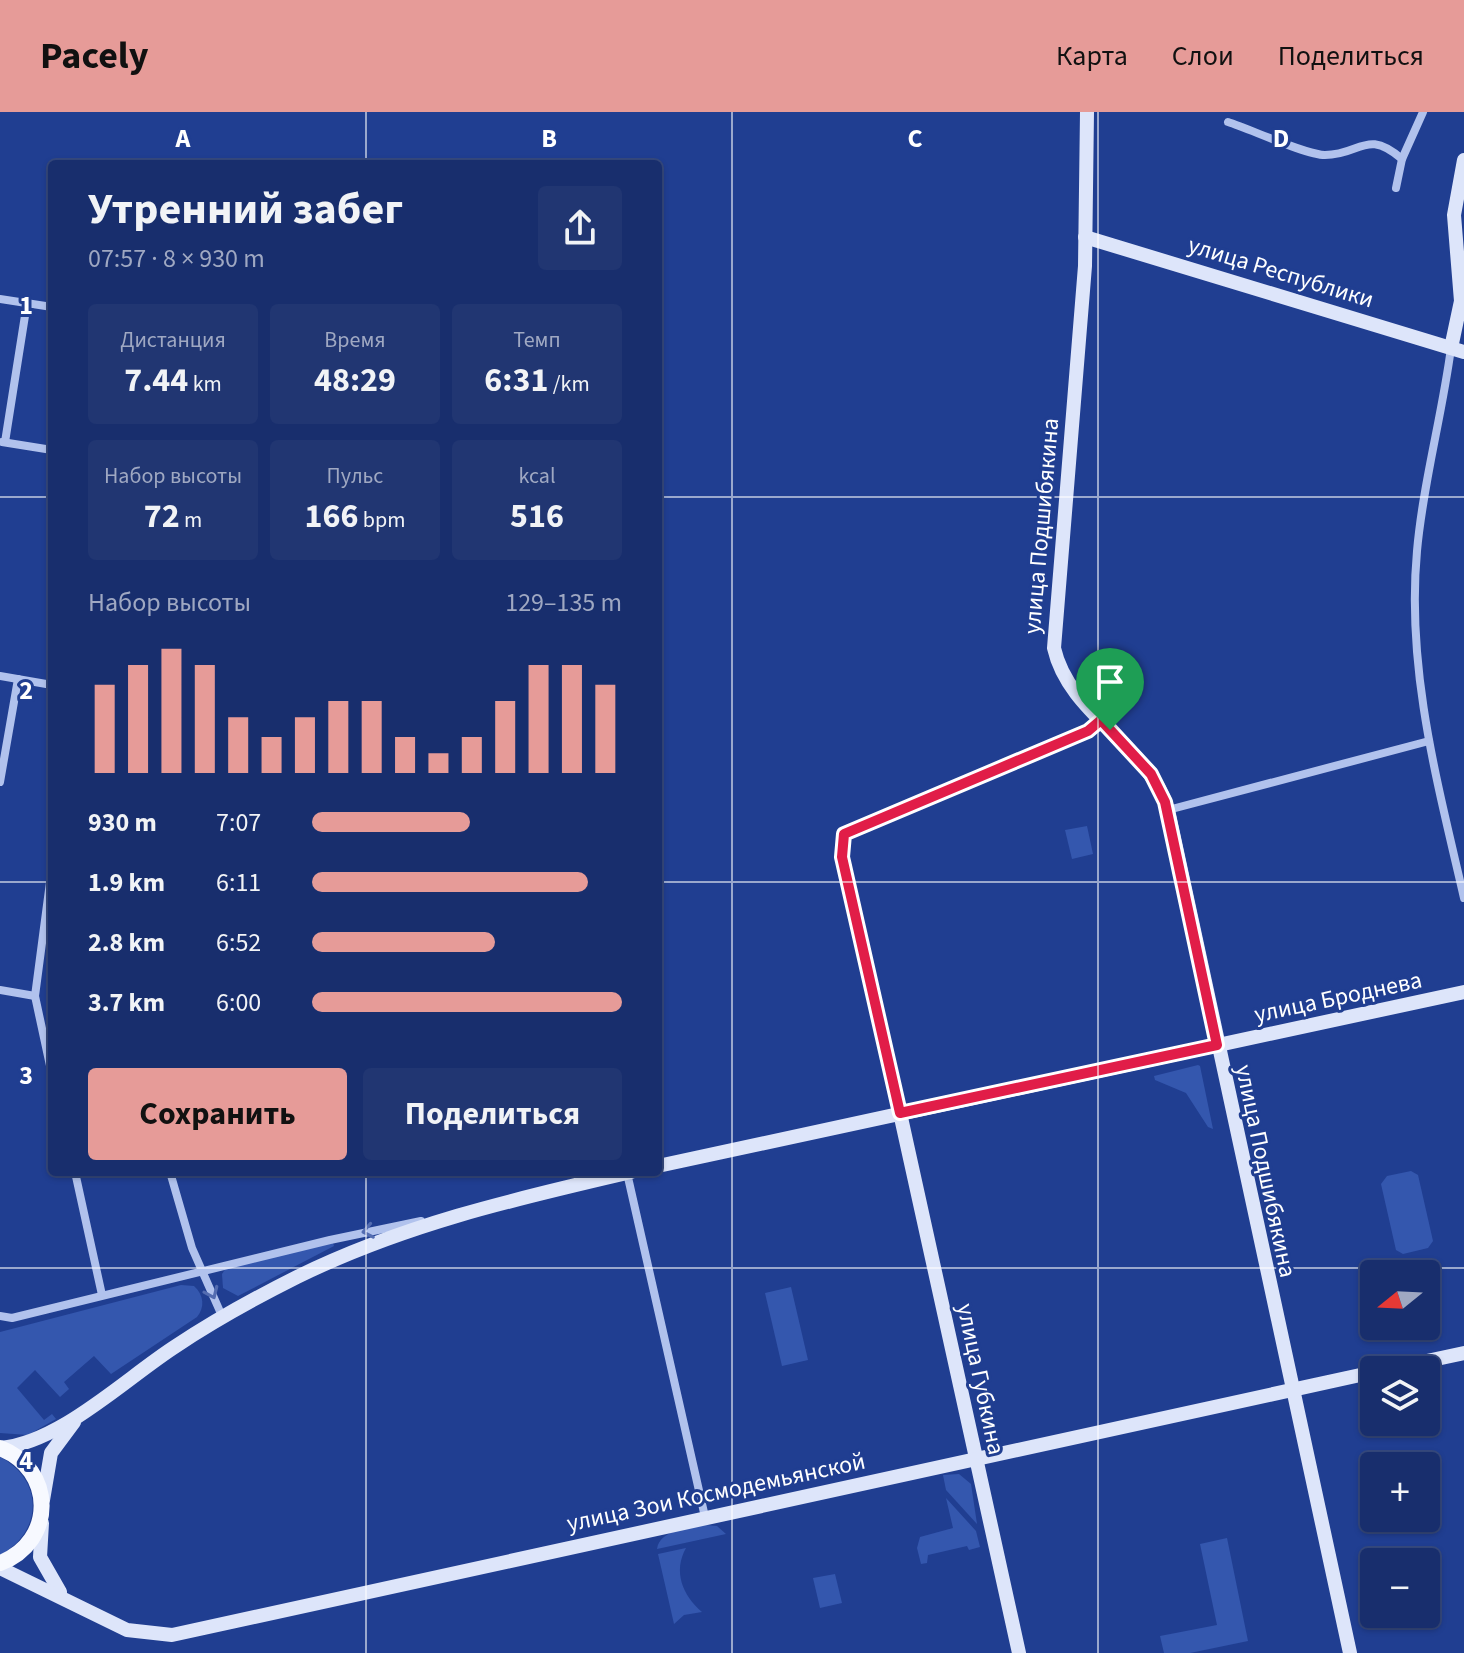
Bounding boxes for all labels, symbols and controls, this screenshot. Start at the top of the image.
text: Pacely [40,29,149,83]
text: Карта [1056,36,1128,76]
text: Слои [1172,36,1234,76]
text: Поделиться [1278,36,1424,76]
text: A [175,120,192,157]
text: B [541,120,557,157]
text: C [907,120,923,157]
text: D [1273,120,1289,157]
text: Утренний забег [88,178,403,241]
button: share [538,186,622,270]
street label: улица Республики [1184,228,1378,317]
text: 07:57 · 8 × 930 m [88,240,265,277]
text: 1 [19,287,33,324]
text: Дистанция [120,324,226,356]
text: Время [324,324,386,356]
text: Темп [513,324,561,356]
text: 7.44 [124,356,188,405]
text: 48:29 [314,356,396,405]
text: 6:31 [484,356,548,405]
text: km [188,368,222,400]
text: /km [548,368,590,400]
street label: улица Подшибякина [1015,417,1068,636]
text: Набор высоты [104,460,242,492]
text: Пульс [327,460,383,492]
text: kcal [518,460,556,492]
text: 72 [144,492,180,541]
text: 166 [305,492,358,541]
text: 516 [510,492,564,541]
text: m [180,504,202,536]
text: bpm [358,504,405,536]
text: Набор высоты [88,584,251,621]
text: 129–135 m [505,584,622,621]
pin [1076,648,1144,730]
icon: arrive [1088,660,1132,704]
text: 2 [19,672,33,709]
text: 930 m [88,804,157,841]
text: 7:07 [216,804,261,841]
text: 1.9 km [88,864,165,901]
text: 6:11 [216,864,261,901]
text: 2.8 km [88,924,165,961]
text: 6:52 [216,924,261,961]
street label: улица Броднева [1251,963,1425,1032]
text: 3.7 km [88,984,165,1021]
text: 6:00 [216,984,261,1021]
text: 3 [19,1057,33,1094]
street label: улица Подшибякина [1226,1061,1305,1281]
button: Сохранить [88,1068,347,1160]
button: Поделиться [363,1068,622,1160]
one-way arrow [362,1222,376,1239]
north arrow [1360,1260,1440,1340]
map controls [1360,1260,1440,1628]
one-way arrow [202,1285,218,1300]
street label: улица Губкина [947,1300,1014,1458]
button: layers [1360,1356,1440,1436]
text: 4 [19,1442,33,1479]
street label: улица Зои Космодемьянской [564,1444,869,1541]
button: + [1360,1452,1440,1532]
button: − [1360,1548,1440,1628]

